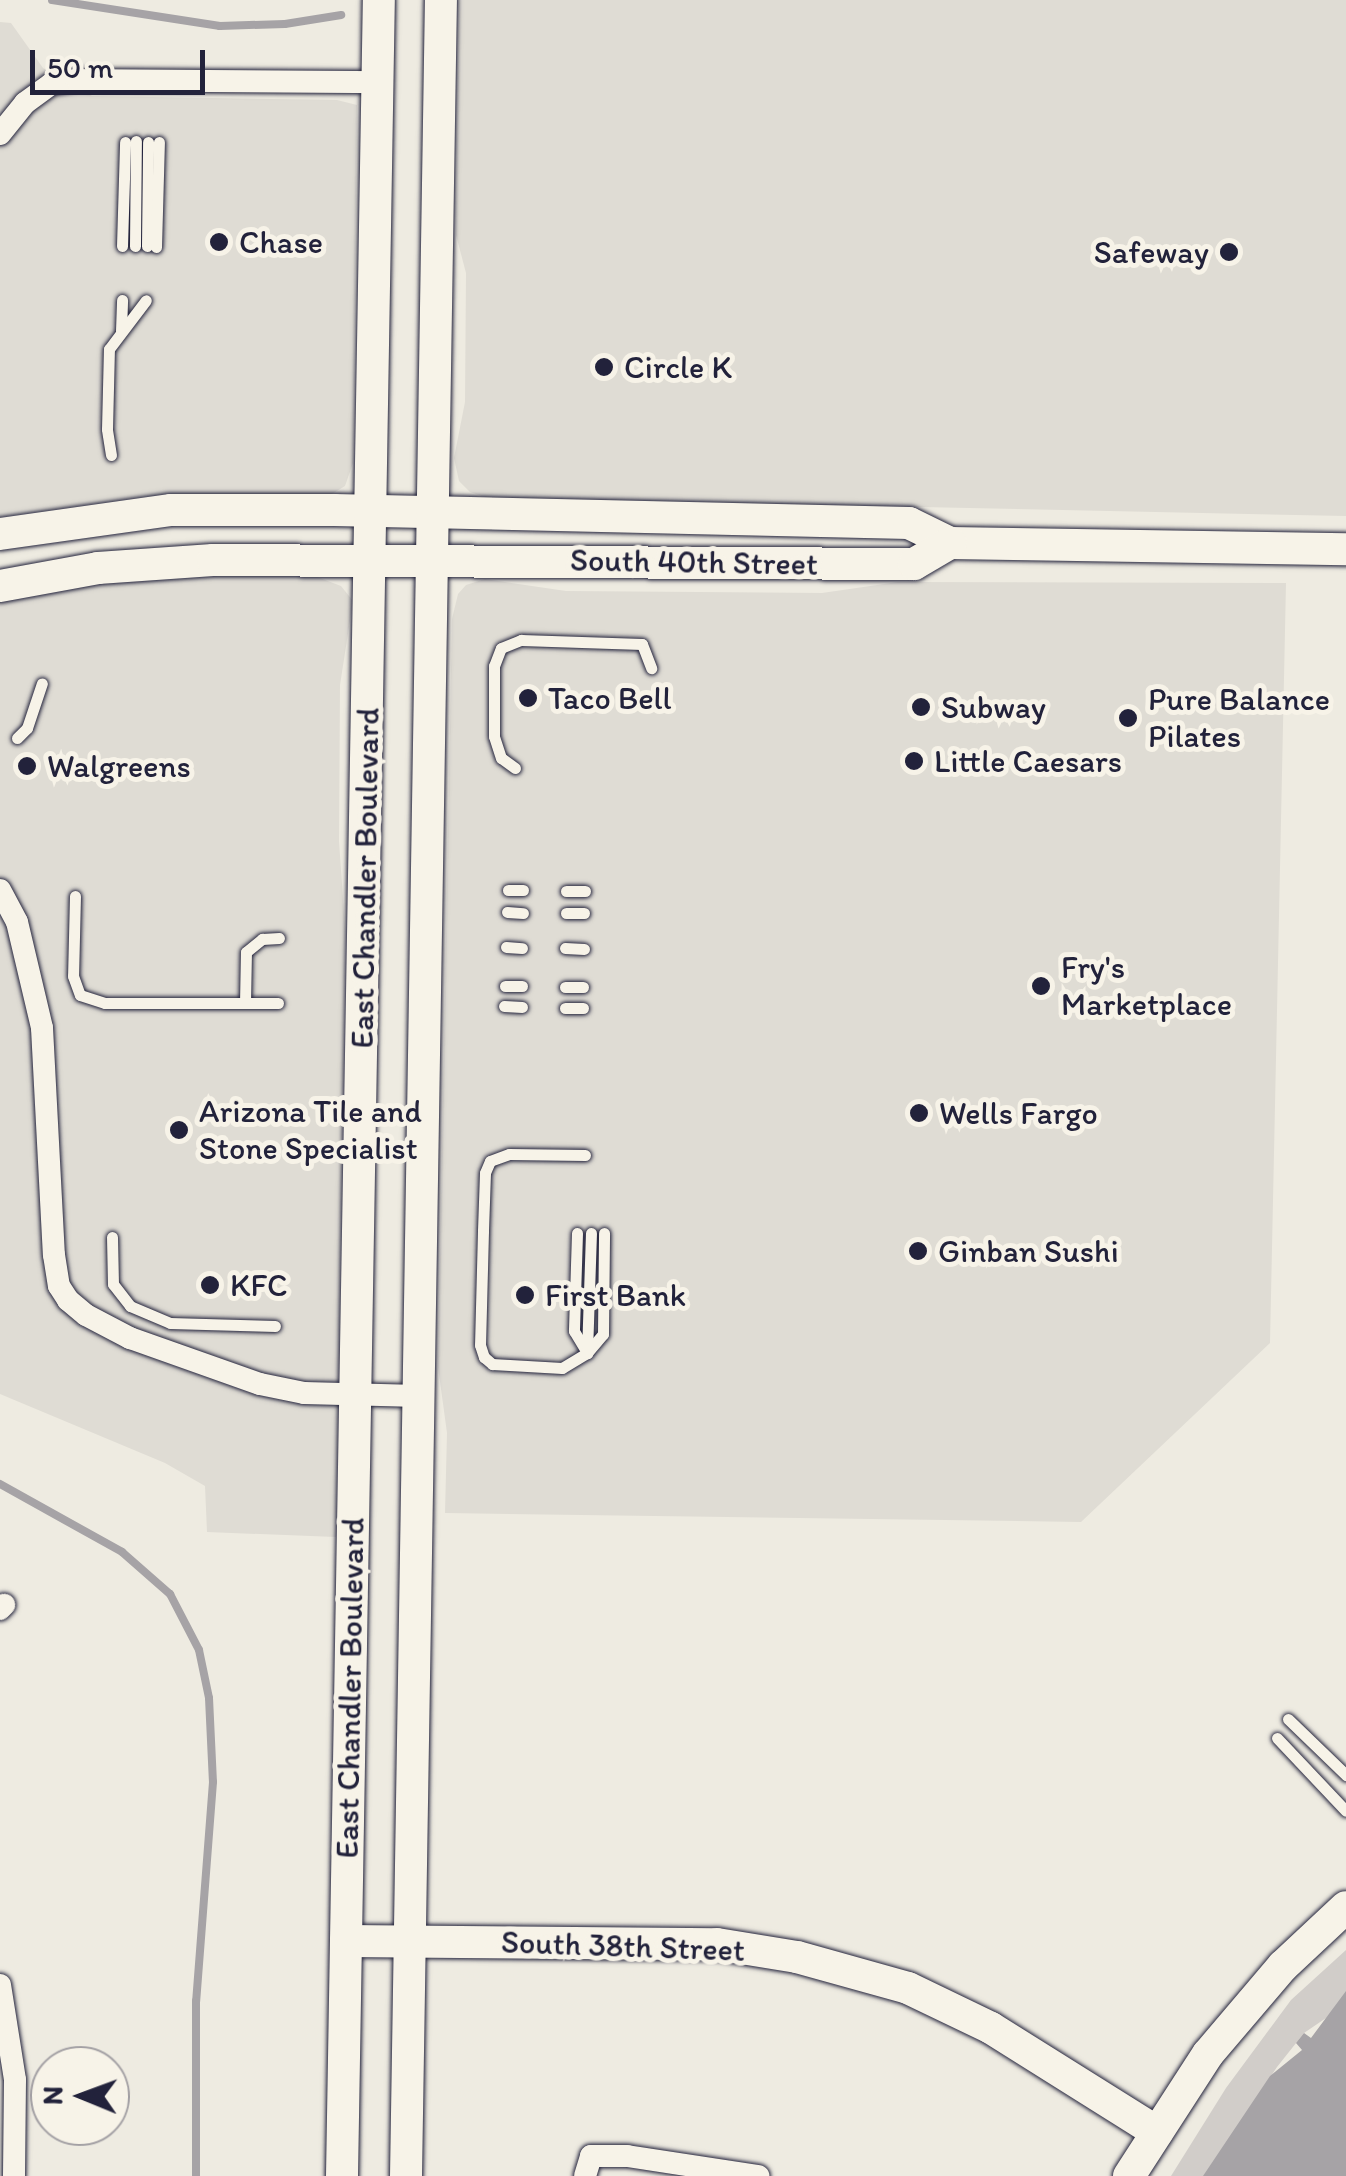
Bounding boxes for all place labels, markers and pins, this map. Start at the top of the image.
place label: Chase [239,223,323,261]
marker: Chase [208,231,230,253]
place label: Safeway [1094,233,1209,271]
marker: Safeway [1218,241,1240,263]
place label: Circle K [624,348,732,386]
marker: Circle K [593,356,615,378]
place label: Taco Bell [548,679,672,717]
place label: Pure Balance Pilates [1148,681,1329,756]
marker: Taco Bell [517,687,539,709]
place label: Subway [941,688,1046,726]
marker: Subway [910,696,932,718]
marker: Pure Balance Pilates [1117,707,1139,729]
place label: Little Caesars [934,742,1122,780]
place label: Walgreens [47,747,191,785]
marker: Little Caesars [903,750,925,772]
marker: Walgreens [16,755,38,777]
place label: Fry's Marketplace [1061,949,1232,1024]
marker: Fry's Marketplace [1030,975,1052,997]
place label: Arizona Tile and Stone Specialist [199,1093,423,1168]
place label: Wells Fargo [939,1094,1097,1132]
marker: Wells Fargo [908,1102,930,1124]
marker: Arizona Tile and Stone Specialist [168,1119,190,1141]
place label: Ginban Sushi [938,1232,1119,1270]
marker: Ginban Sushi [907,1240,929,1262]
place label: KFC [230,1266,288,1304]
marker: KFC [199,1274,221,1296]
place label: First Bank [545,1276,688,1314]
marker: First Bank [514,1284,536,1306]

